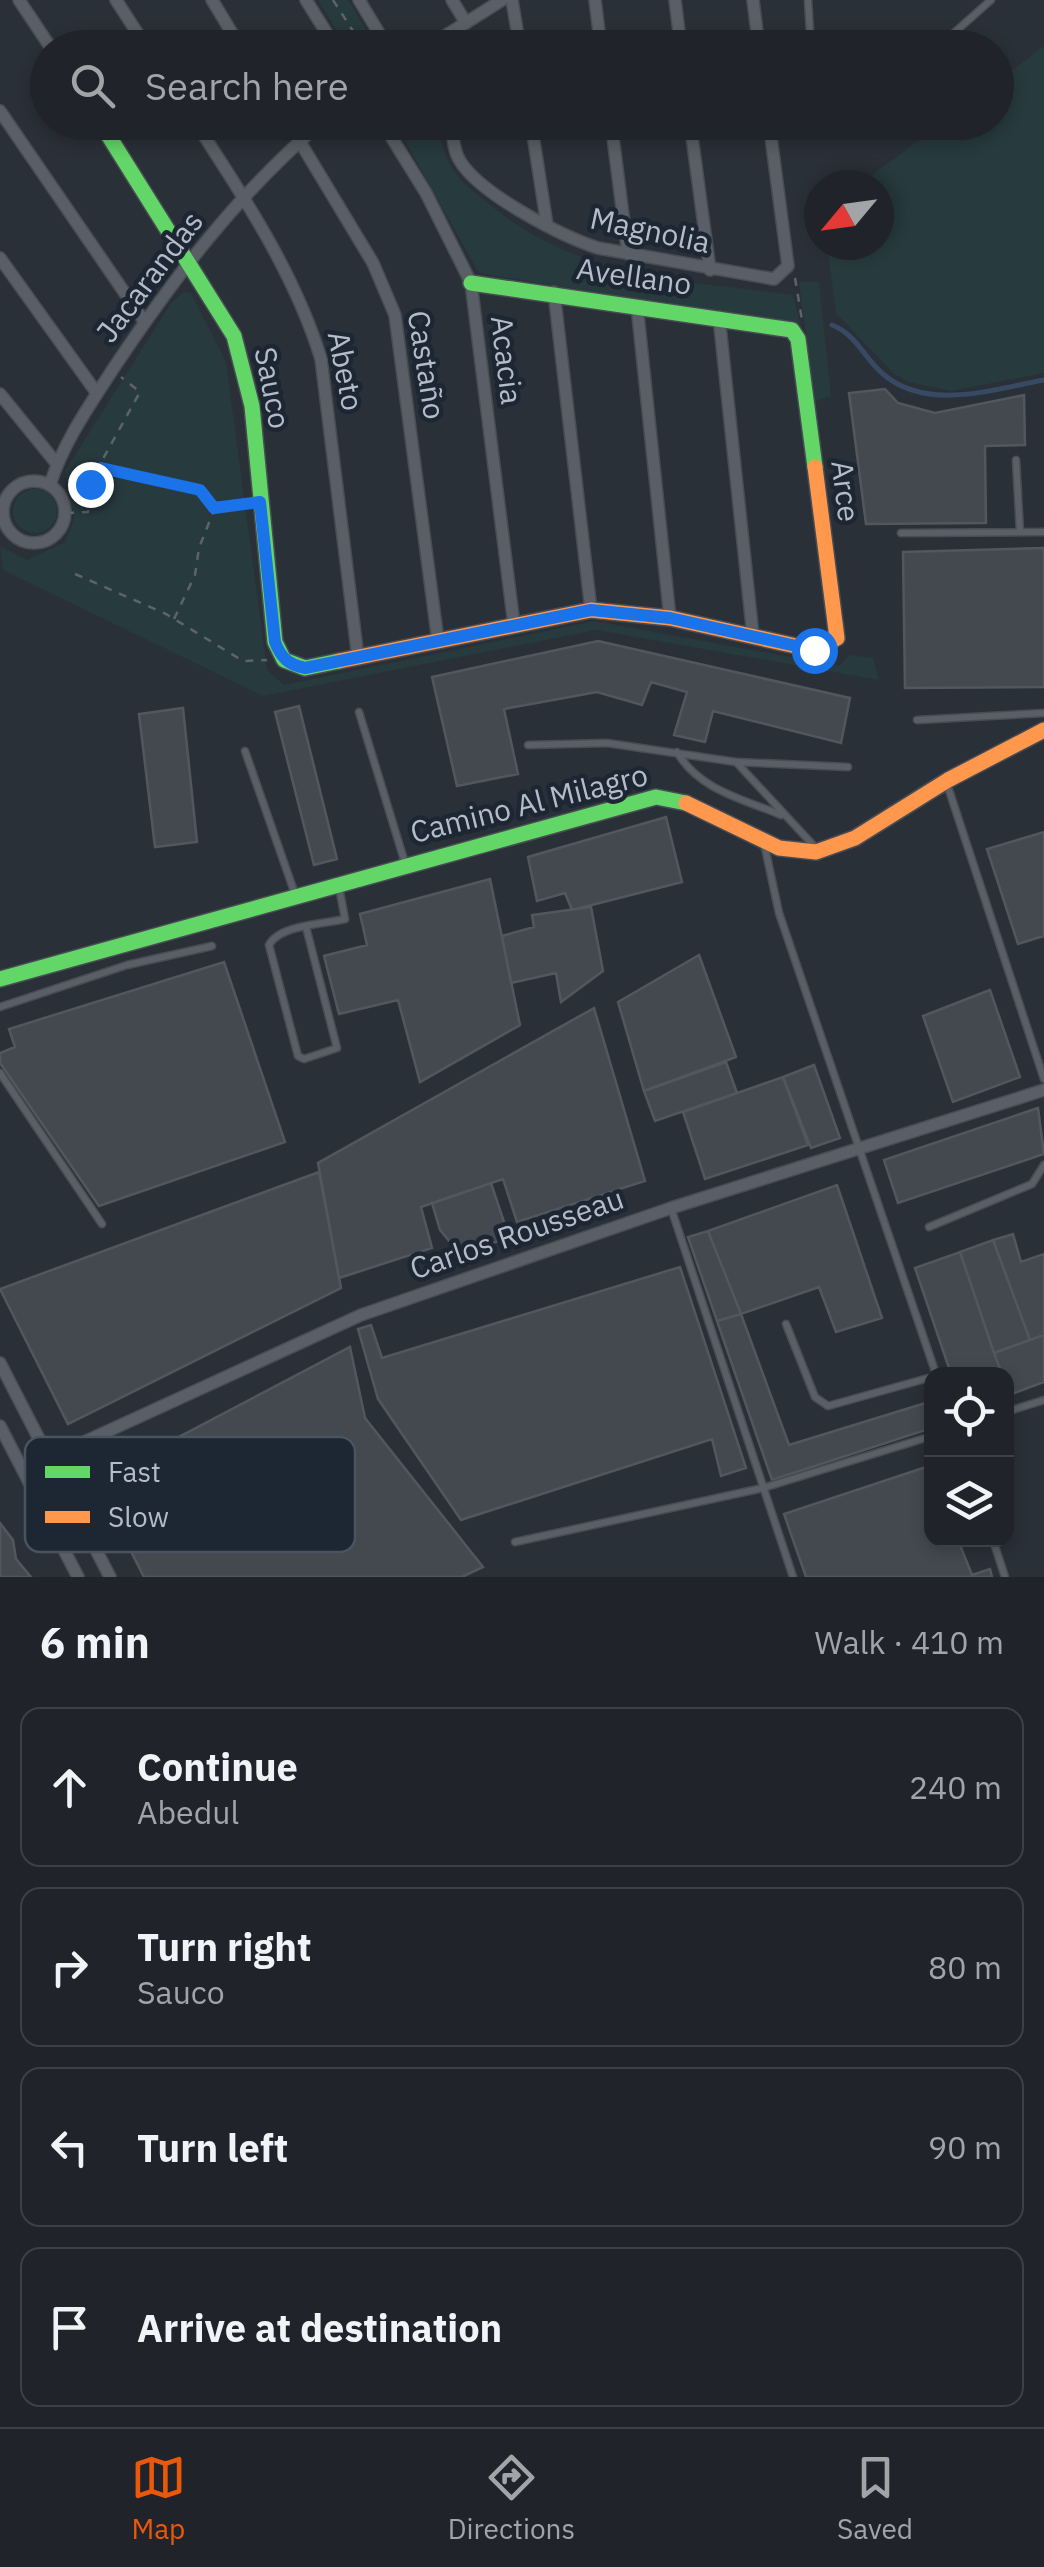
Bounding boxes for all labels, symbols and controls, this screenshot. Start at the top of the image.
search box [30,30,1014,140]
icon: search [65,58,120,113]
text: Search here [145,61,349,110]
north arrow [804,170,894,260]
street label: Magnolia [587,198,714,261]
street label: Jacarandas [87,203,211,349]
street label: Avellano [574,248,694,303]
street label: Castaño [400,308,455,422]
street label: Acacia [483,313,532,406]
street label: Abeto [320,328,373,414]
street label: Sauco [246,344,300,432]
street label: Arce [823,458,870,524]
route end [68,462,114,508]
route start [792,628,838,674]
street label: Camino Al Milagro [406,754,651,851]
street label: Carlos Rousseau [405,1178,629,1287]
map controls [924,1367,1014,1547]
button: locate [924,1367,1014,1457]
legend [25,1437,355,1552]
text: Fast [108,1453,161,1490]
button: layers [924,1457,1014,1547]
text: Slow [108,1498,169,1535]
text: 6 min [40,1615,150,1670]
text: Walk · 410 m [815,1621,1004,1663]
text: Continue [137,1742,298,1791]
icon: ahead [42,1760,97,1815]
text: 240 m [909,1766,1002,1808]
text: Abedul [137,1791,239,1833]
text: Turn right [137,1922,312,1971]
icon: right [42,1940,97,1995]
text: 80 m [928,1946,1002,1988]
text: Sauco [137,1971,225,2013]
icon: left [42,2120,97,2175]
text: Turn left [137,2123,288,2172]
text: 90 m [928,2126,1002,2168]
icon: arrive [42,2300,97,2355]
text: Arrive at destination [137,2303,502,2352]
tab: Map [131,2450,186,2547]
tab: Directions [448,2450,575,2547]
tab: Saved [837,2450,913,2547]

